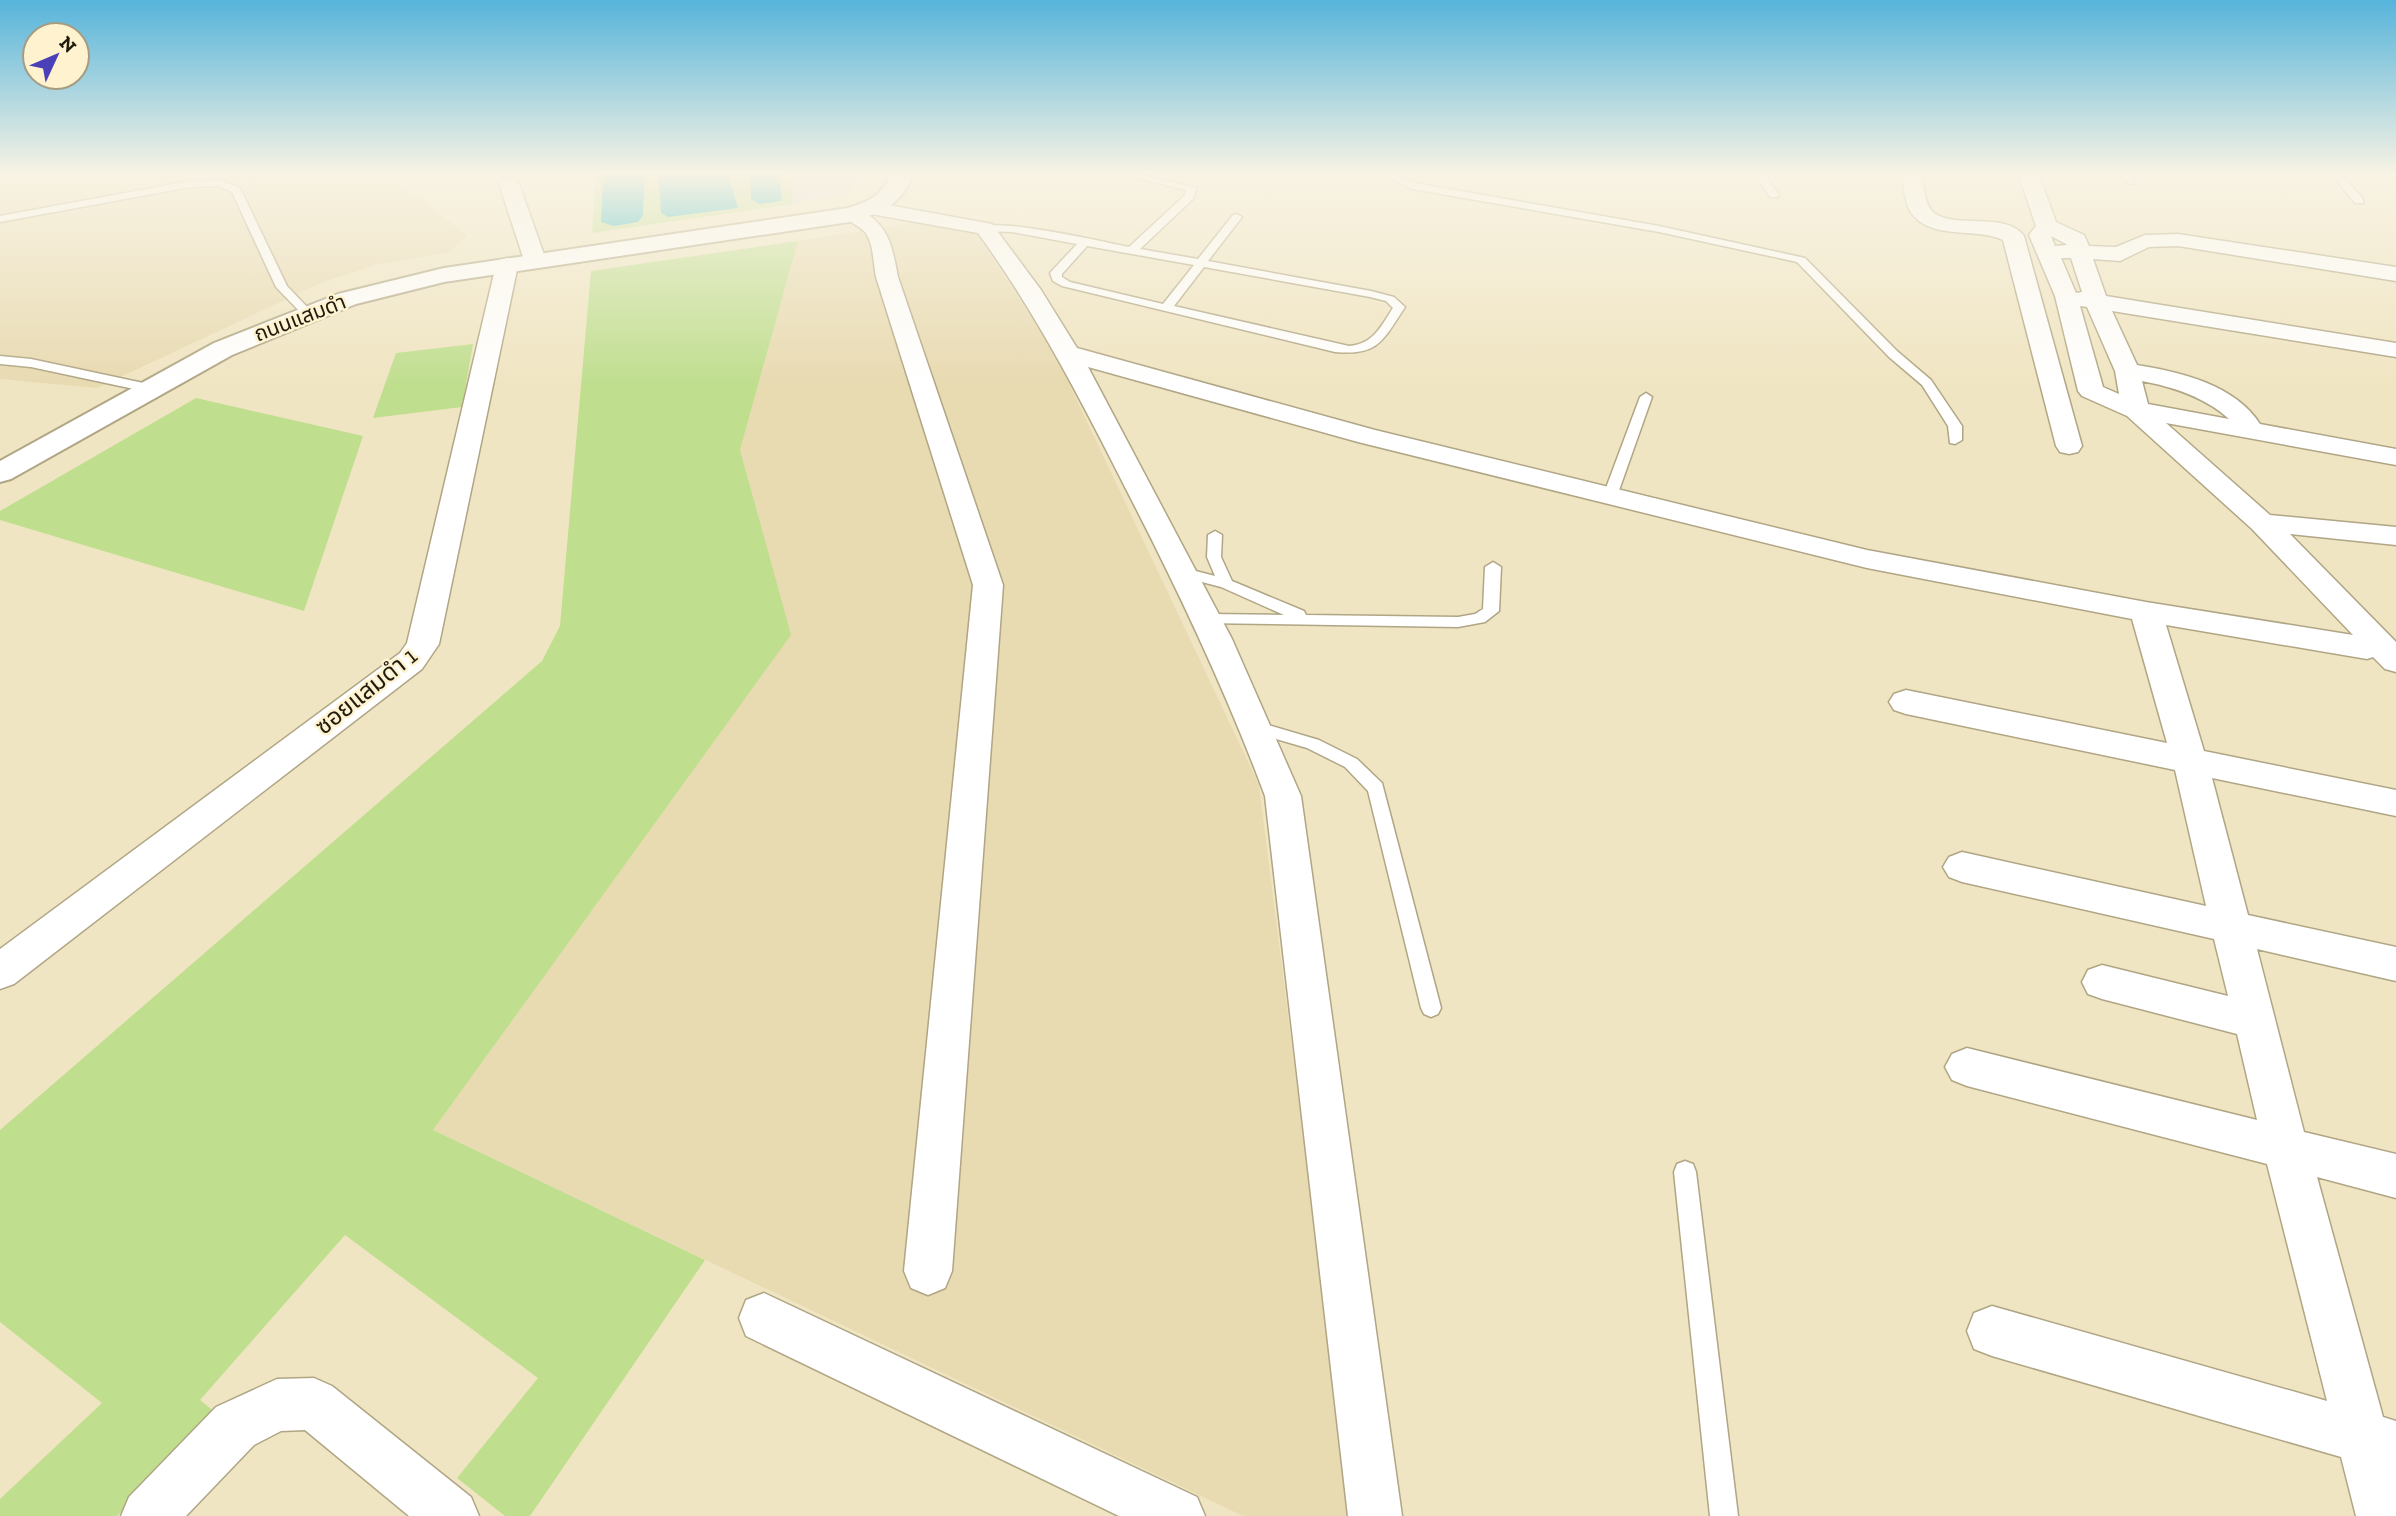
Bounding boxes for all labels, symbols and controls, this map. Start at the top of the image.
north arrow [21,21,91,91]
text: N [55,31,81,58]
street label: ถนนแสมดำ [250,289,349,346]
street label: ซอยแสมดำ 1 [309,641,422,740]

